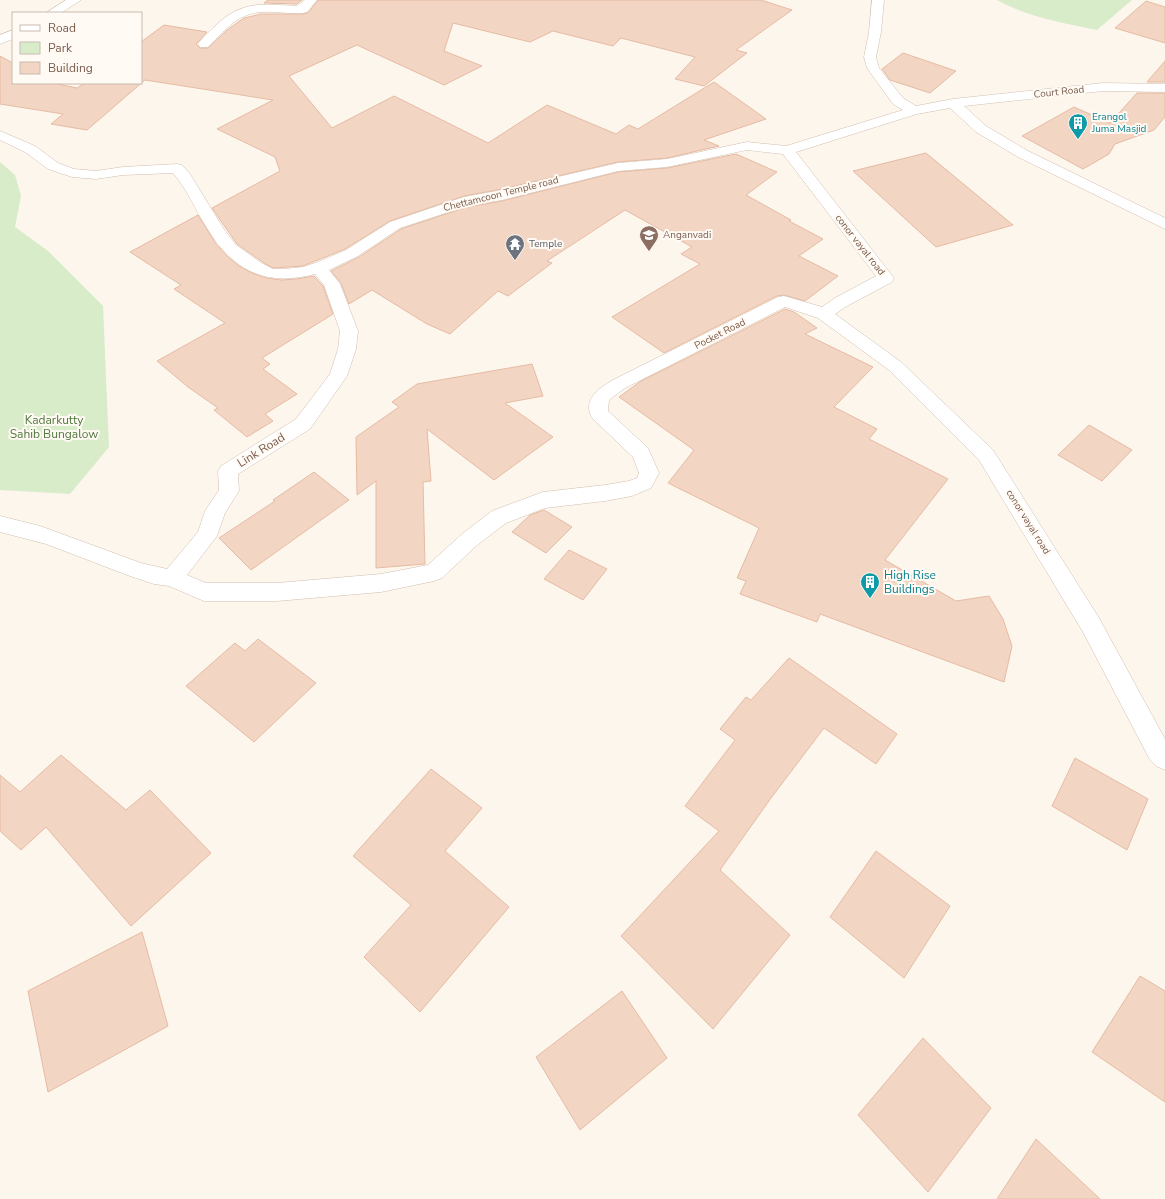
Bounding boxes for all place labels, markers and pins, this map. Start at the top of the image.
place label: Erangol Juma Masjid [1091,110,1147,136]
building icon: Erangol Juma Masjid [1067,112,1089,140]
school or university icon: Anganvadi [638,224,660,252]
place label: Anganvadi [663,228,711,242]
temple icon: Temple [504,233,526,261]
place label: Temple [529,237,562,251]
place label: High Rise Buildings [884,567,936,597]
building icon: High Rise Buildings [859,571,881,599]

